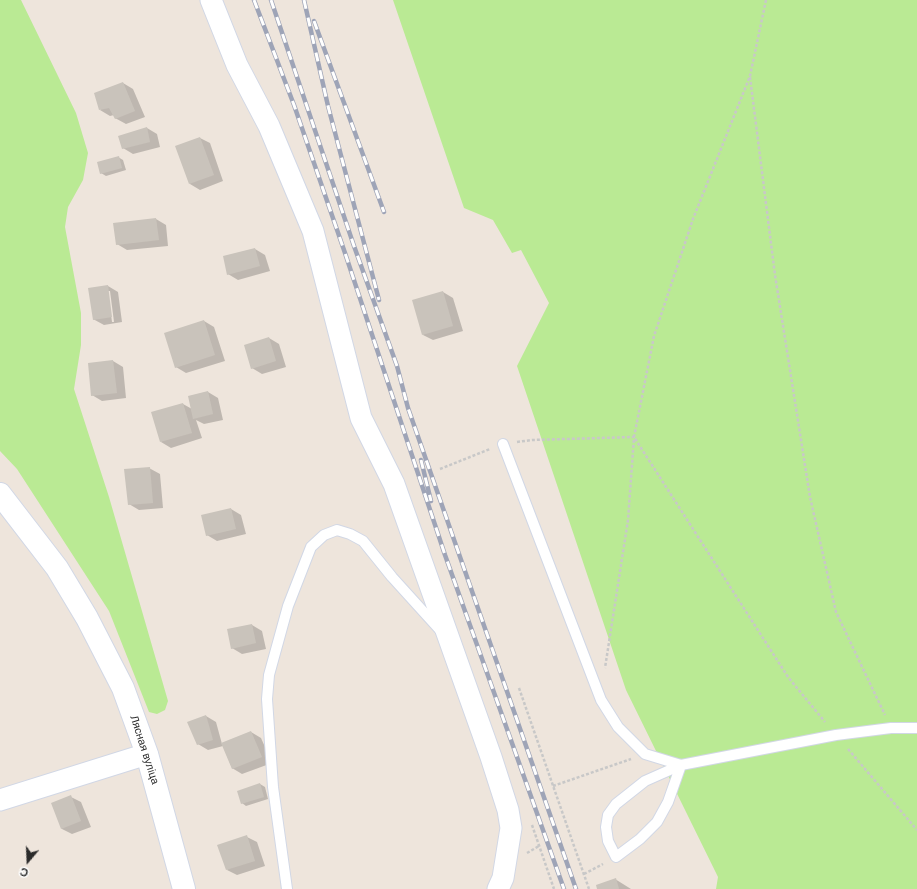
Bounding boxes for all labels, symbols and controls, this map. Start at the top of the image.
street label: Лясная вуліца [127,714,161,786]
north arrow [8,841,48,881]
text: С [18,864,30,880]

